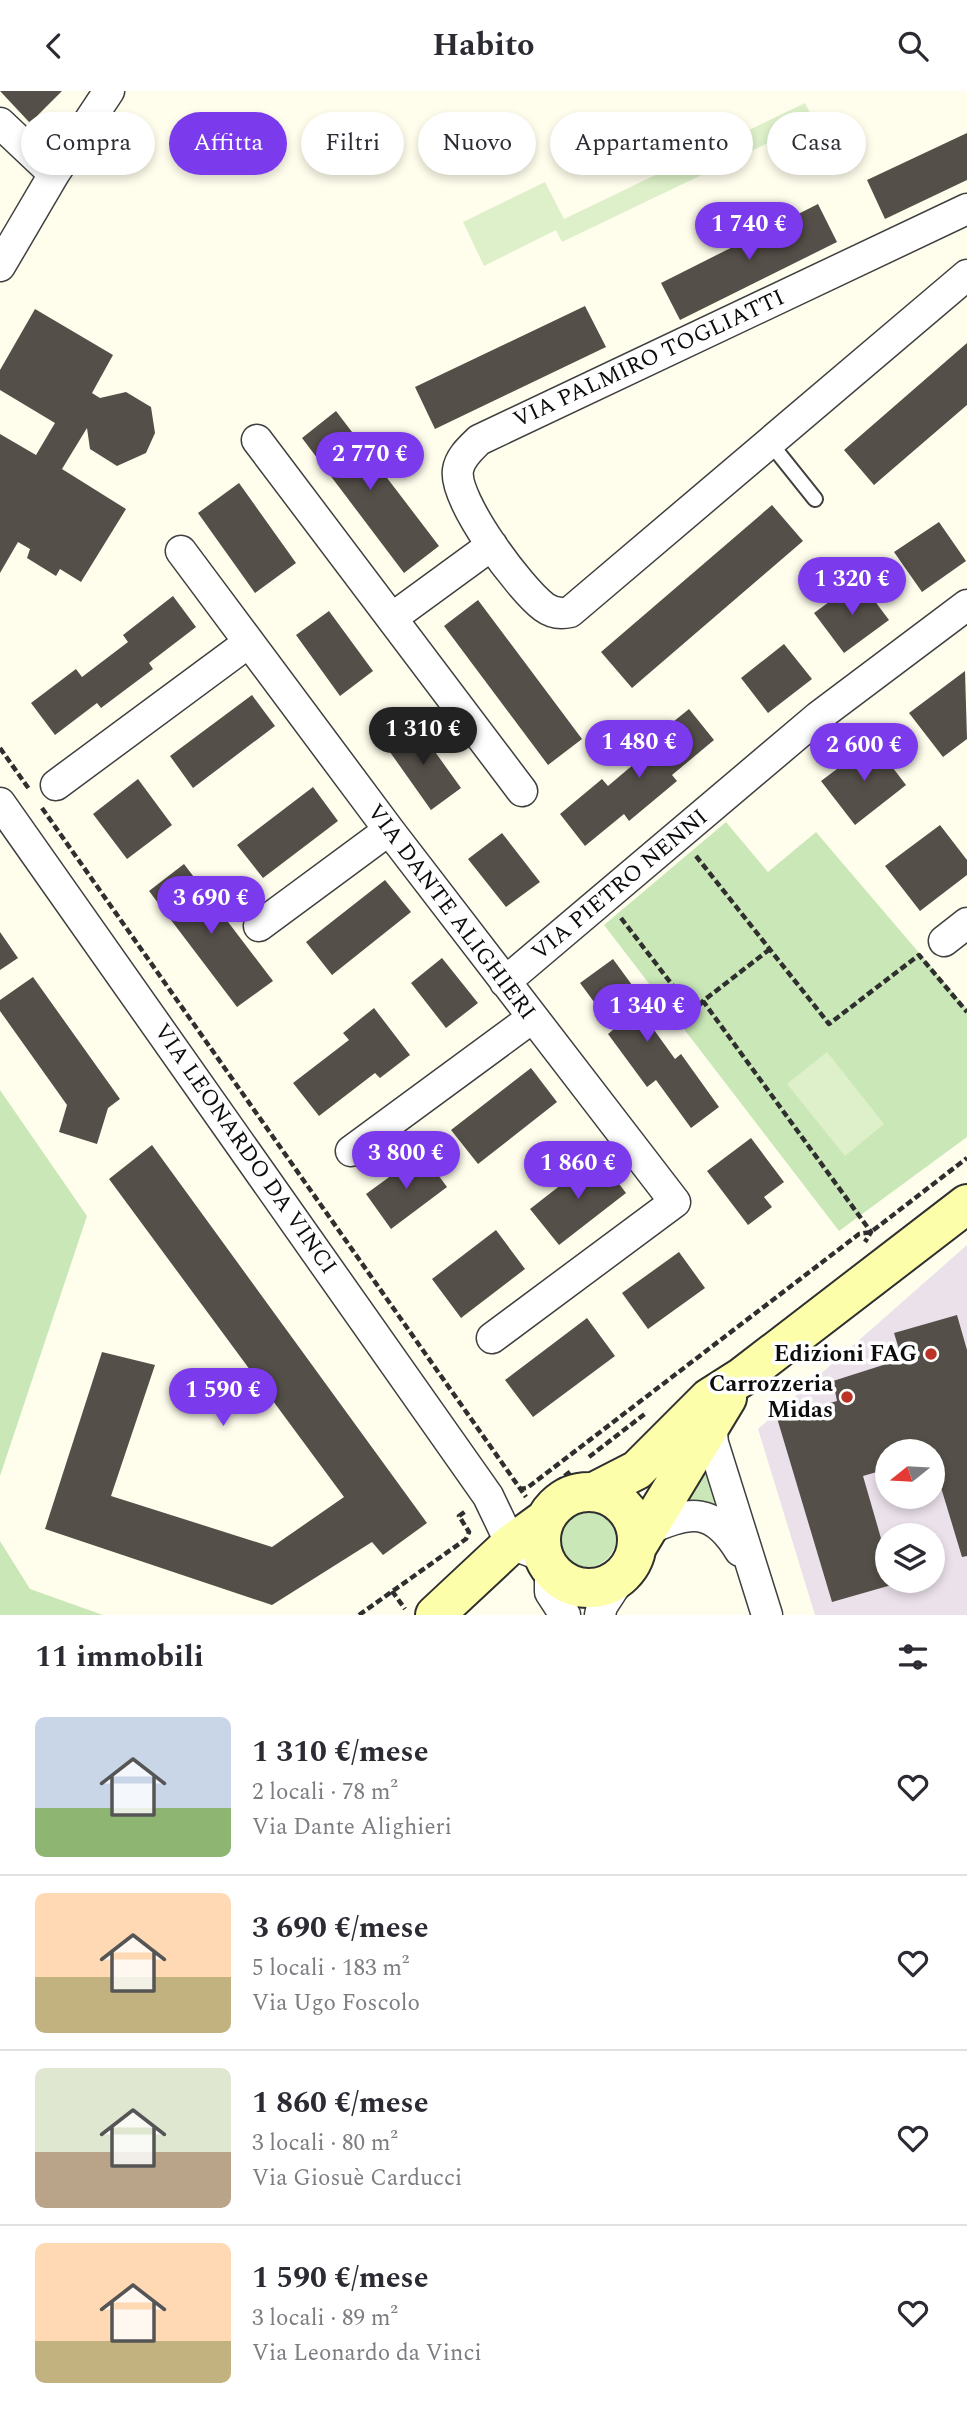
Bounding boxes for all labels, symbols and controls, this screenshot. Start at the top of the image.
text: Habito [432,21,535,70]
icon: back [35,27,73,65]
icon: search [894,27,932,65]
chip: Compra [21,112,155,175]
chip: Affitta [169,112,287,175]
chip: Filtri [301,112,404,175]
chip: Nuovo [418,112,536,175]
chip: Appartamento [550,112,753,175]
chip: Casa [767,112,866,175]
pin: 1 740 € [684,202,814,262]
text: 1 740 € [711,207,787,242]
street label: VIA PALMIRO TOGLIATTI [507,281,791,437]
pin: 2 770 € [305,433,435,492]
text: 2 770 € [332,437,408,472]
pin: 1 320 € [787,557,917,617]
text: 1 320 € [814,562,890,597]
pin: 1 310 € [358,707,488,767]
text: 1 310 € [385,712,461,747]
pin: 1 480 € [574,721,704,780]
pin: 2 600 € [799,723,929,783]
text: 1 480 € [601,725,677,760]
text: 2 600 € [826,728,902,763]
street label: VIA DANTE ALIGHIERI [358,796,544,1028]
street label: VIA PIETRO NENNI [524,801,716,969]
pin: 3 690 € [146,877,276,936]
text: 3 690 € [173,881,249,916]
pin: 1 340 € [582,985,712,1044]
text: 1 340 € [609,989,685,1024]
street label: VIA LEONARDO DA VINCI [145,1016,345,1282]
pin: 3 800 € [341,1131,471,1191]
text: 3 800 € [368,1136,444,1171]
pin: 1 860 € [513,1141,643,1201]
text: 1 860 € [540,1146,616,1181]
place label: Edizioni FAG [774,1337,917,1372]
marker: Edizioni FAG [923,1346,939,1362]
place label: Carrozzeria Midas [709,1367,833,1428]
pin: 1 590 € [158,1369,288,1428]
text: 1 590 € [185,1373,261,1408]
marker: Carrozzeria Midas [839,1389,855,1405]
north arrow [875,1439,945,1509]
map controls [875,1439,945,1593]
button: layers [875,1523,945,1593]
text: 11 immobili [35,1634,204,1680]
icon: filters [894,1638,932,1676]
text: 1 310 €/mese [252,1729,429,1775]
icon: home [91,1745,175,1829]
icon: heart [894,1768,932,1806]
text: 2 locali · 78 m² [252,1775,398,1810]
text: Via Dante Alighieri [252,1810,452,1845]
text: 3 690 €/mese [252,1905,429,1951]
icon: home [91,1921,175,2005]
icon: heart [894,1944,932,1982]
text: 5 locali · 183 m² [252,1951,409,1986]
text: Via Ugo Foscolo [252,1986,420,2021]
text: 1 860 €/mese [252,2080,429,2126]
icon: home [91,2096,175,2180]
icon: heart [894,2119,932,2157]
text: 3 locali · 80 m² [252,2126,398,2161]
text: Via Giosuè Carducci [252,2161,462,2196]
text: 1 590 €/mese [252,2255,429,2301]
icon: home [91,2271,175,2355]
icon: heart [894,2294,932,2332]
text: 3 locali · 89 m² [252,2301,398,2336]
text: Via Leonardo da Vinci [252,2336,482,2371]

